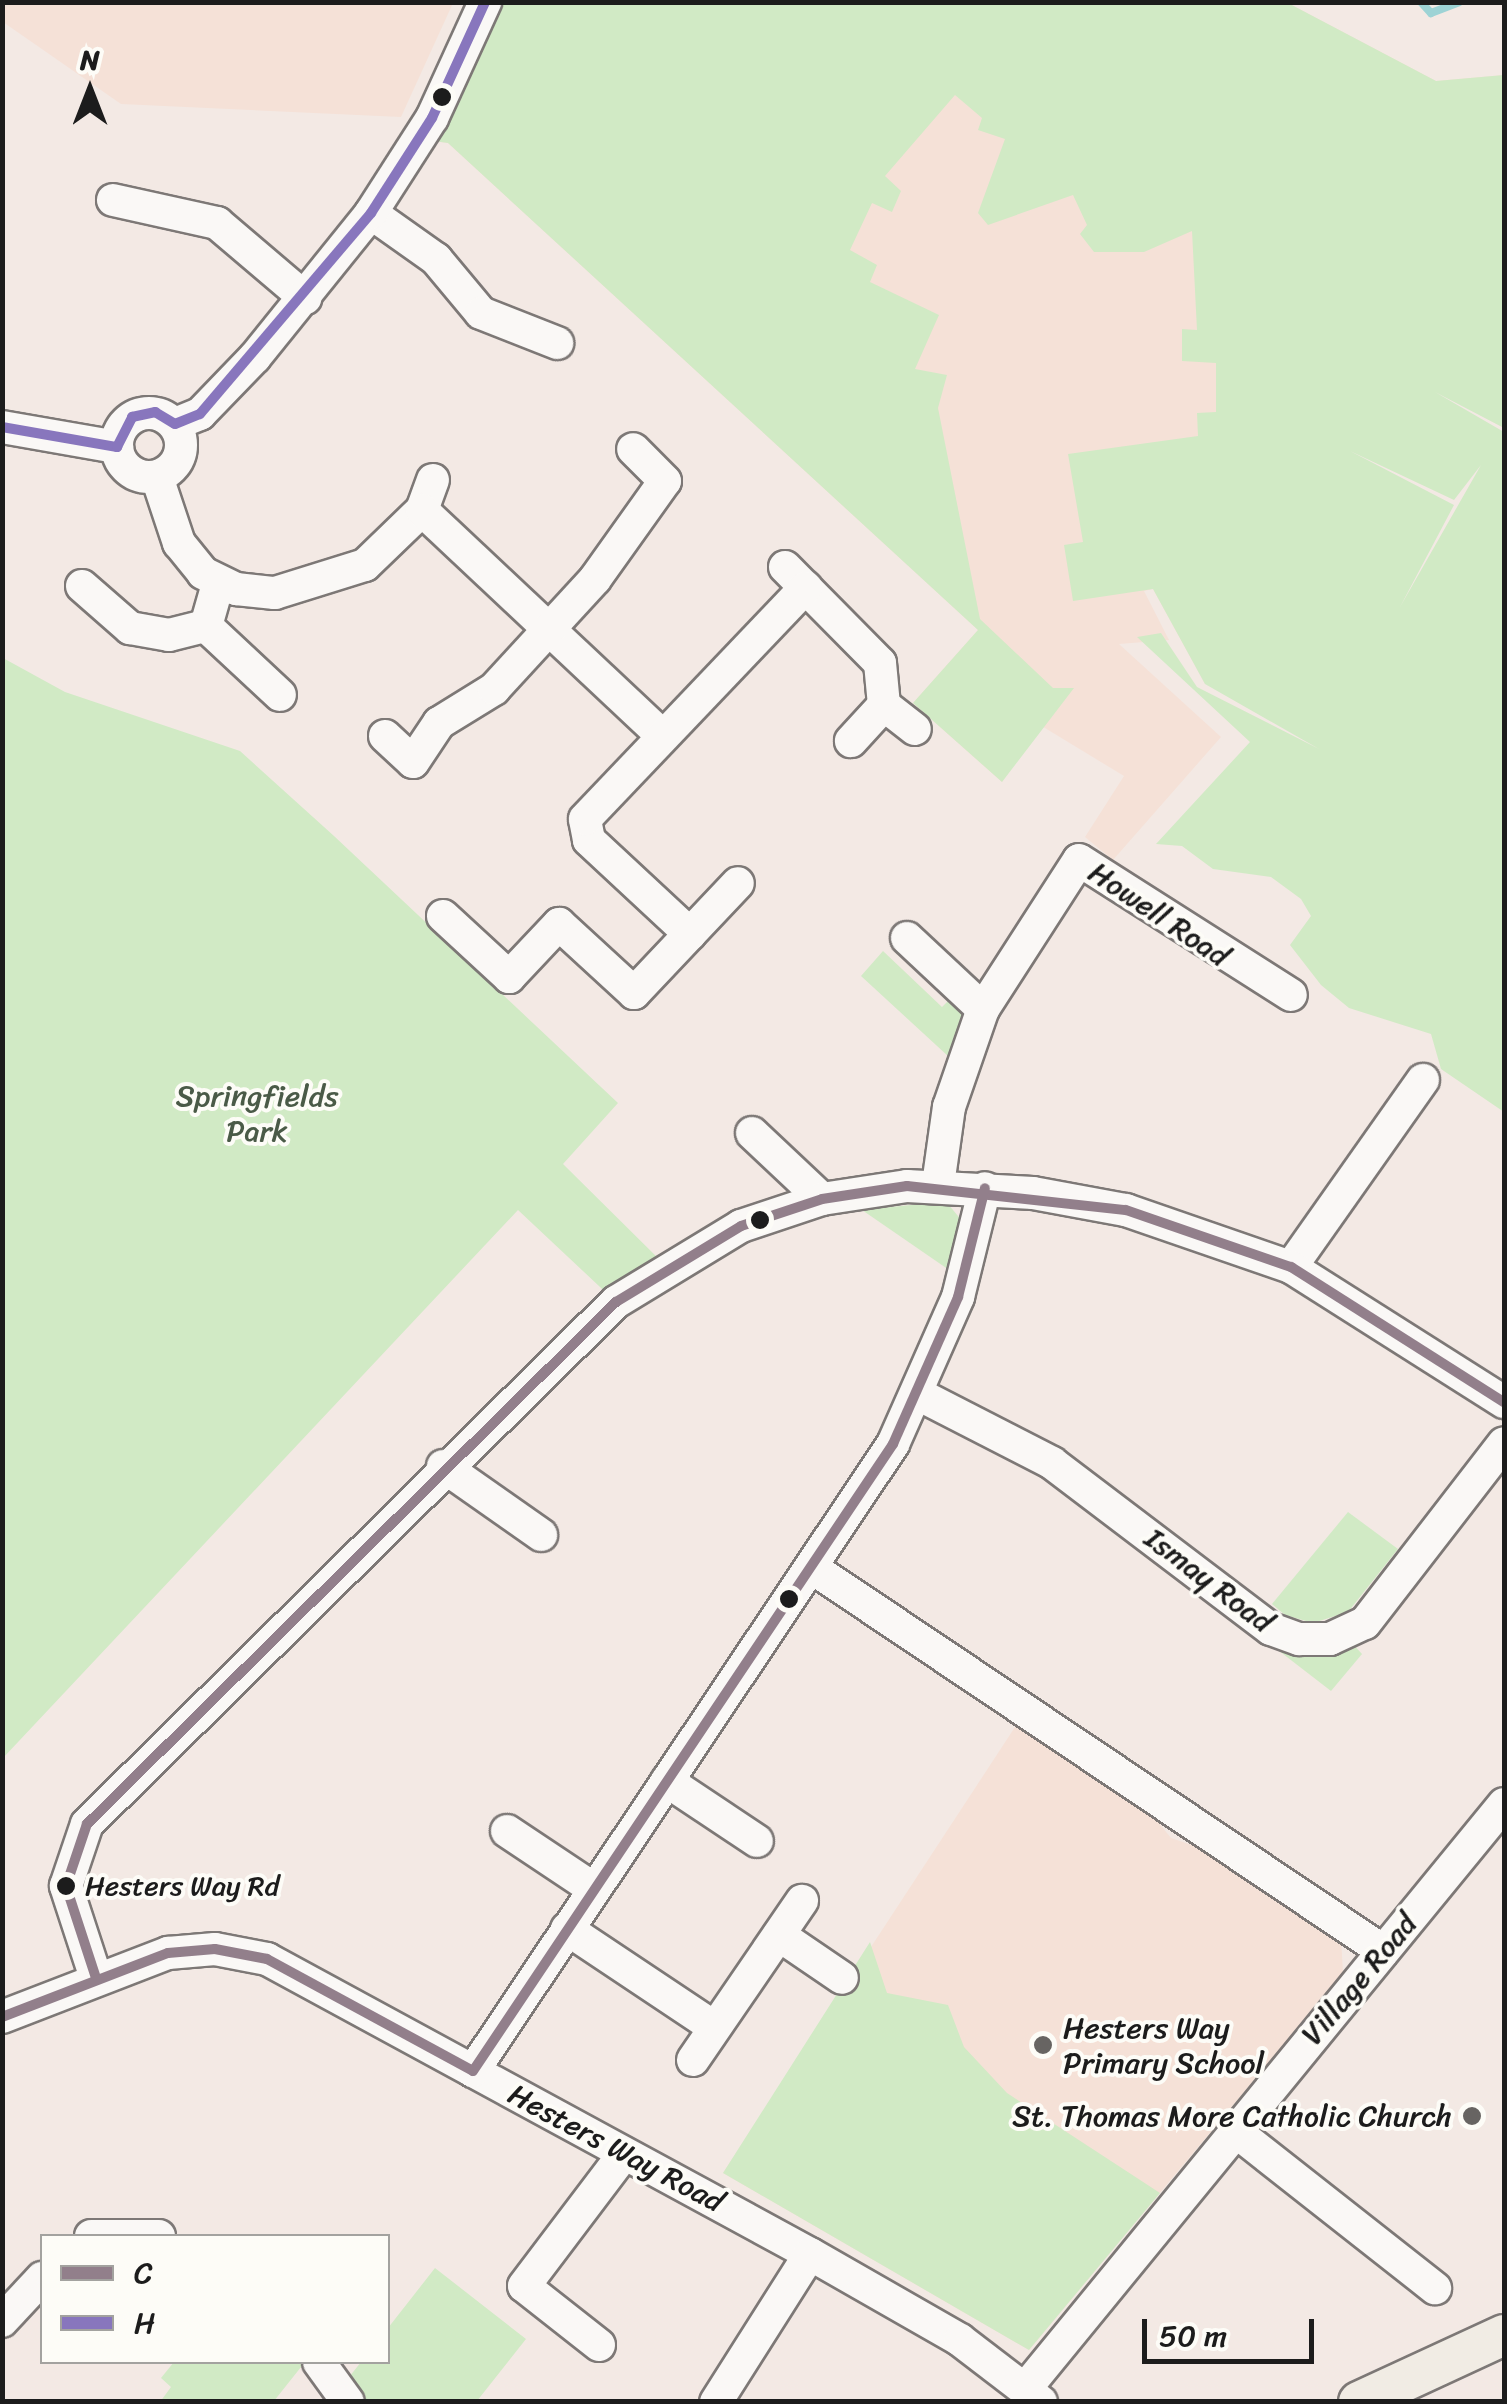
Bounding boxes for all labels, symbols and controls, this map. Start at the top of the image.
text: N [80,35,100,84]
north arrow [40,40,140,140]
unlabelled marker [432,87,452,107]
street label: Howell Road [1082,854,1236,974]
park label: Springfields Park [176,1078,338,1148]
unlabelled marker [750,1210,770,1230]
street label: Ismay Road [1138,1520,1280,1640]
unlabelled marker [779,1589,799,1609]
place label: Hesters Way Rd [85,1869,280,1903]
marker: Hesters Way Rd [56,1876,76,1896]
street label: Village Road [1294,1906,1424,2052]
place label: Hesters Way Primary School [1063,2010,1264,2080]
marker: Hesters Way Primary School [1032,2034,1054,2056]
street label: Hesters Way Road [502,2076,730,2220]
place label: St. Thomas More Catholic Church [1011,2098,1452,2134]
marker: St. Thomas More Catholic Church [1461,2105,1483,2127]
legend [40,2234,390,2364]
text: C [134,2246,153,2300]
text: H [134,2296,155,2350]
scale bar [1147,2299,1320,2361]
text: 50 m [1159,2309,1227,2363]

